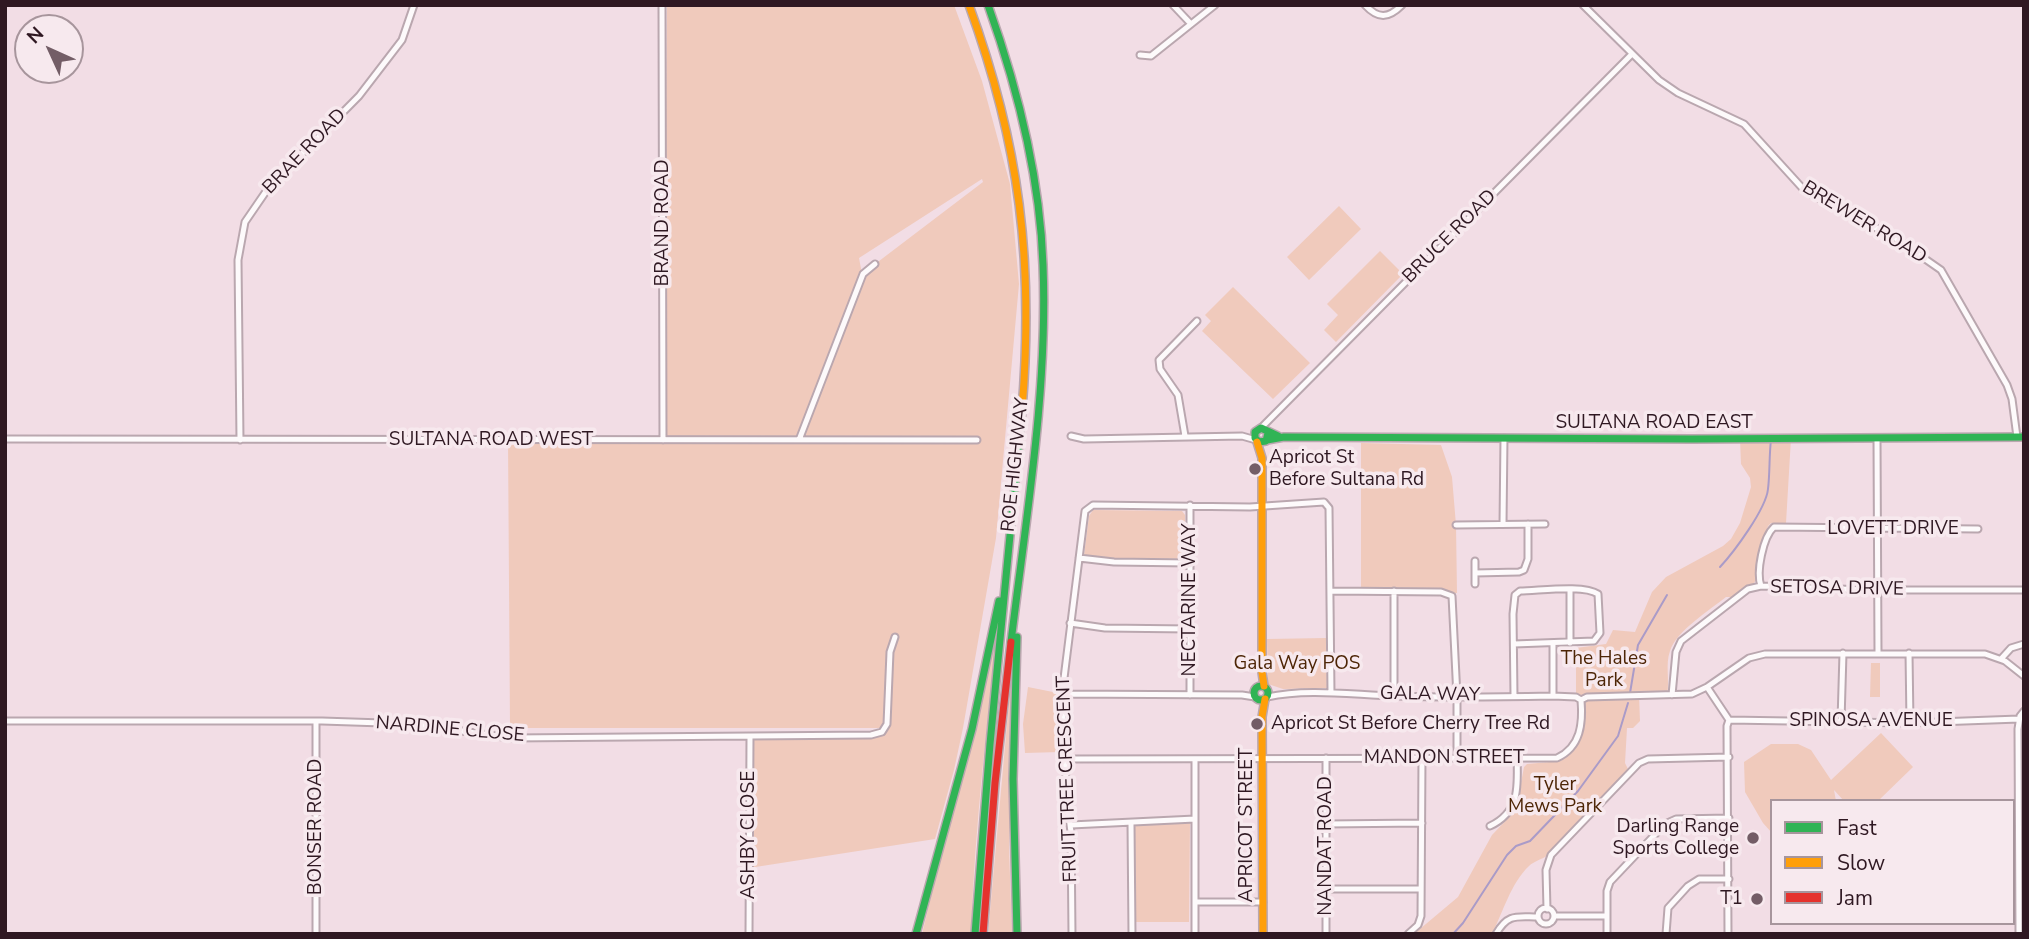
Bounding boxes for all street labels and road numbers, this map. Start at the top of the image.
street label: BRAE ROAD [259,104,351,200]
street label: BRAND ROAD [652,159,674,287]
street label: BREWER ROAD [1798,177,1930,269]
street label: BRUCE ROAD [1398,185,1502,289]
street label: ROE HIGHWAY [998,397,1034,533]
street label: SULTANA ROAD EAST [1555,412,1753,434]
street label: SULTANA ROAD WEST [389,429,593,451]
street label: LOVETT DRIVE [1827,518,1959,540]
street label: NECTARINE WAY [1179,524,1201,676]
street label: SETOSA DRIVE [1770,576,1904,602]
street label: FRUIT TREE CRESCENT [1053,675,1083,883]
street label: GALA WAY [1380,683,1480,707]
street label: SPINOSA AVENUE [1789,710,1953,732]
street label: NARDINE CLOSE [375,712,525,748]
street label: MANDON STREET [1364,747,1524,769]
street label: APRICOT STREET [1236,748,1258,902]
street label: BONSER ROAD [305,759,327,895]
street label: ASHBY CLOSE [738,771,760,899]
street label: NANDAT ROAD [1315,776,1337,916]

